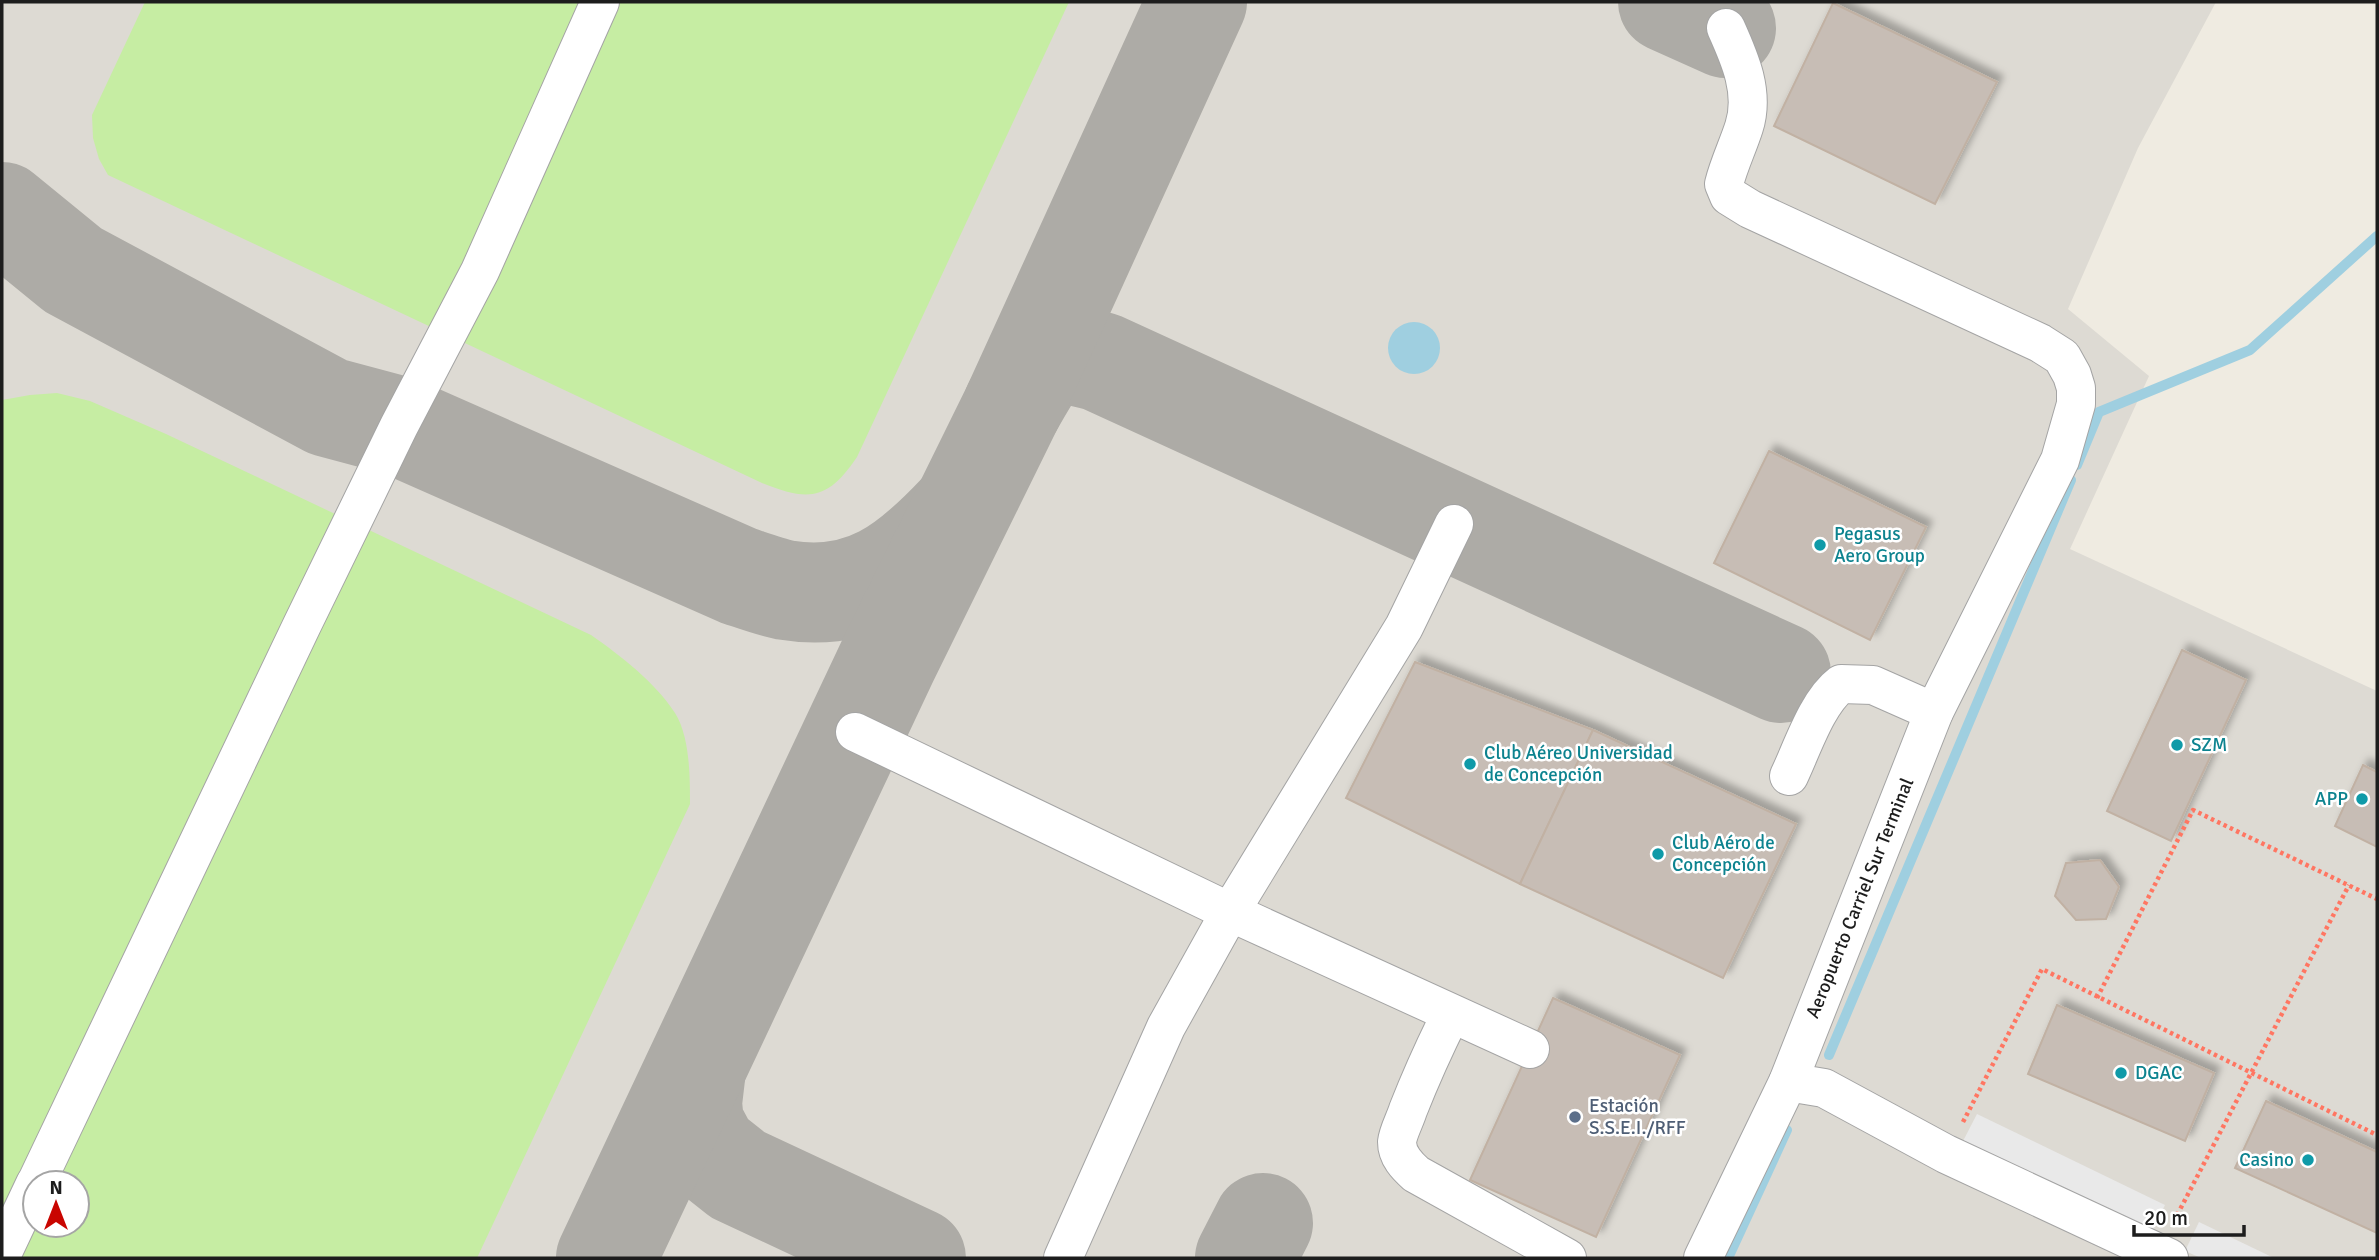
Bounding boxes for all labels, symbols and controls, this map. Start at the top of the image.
place label: Pegasus Aero Group [1834,522,1925,568]
marker: Pegasus Aero Group [1812,537,1828,553]
place label: SZM [2191,733,2227,757]
marker: SZM [2169,737,2185,753]
place label: Club Aéreo Universidad de Concepción [1484,741,1673,787]
marker: Club Aéreo Universidad de Concepción [1462,756,1478,772]
street label: Aeropuerto Carriel Sur Terminal [1801,774,1919,1022]
place label: APP [2315,787,2348,811]
marker: APP [2354,791,2370,807]
place label: Club Aéro de Concepción [1672,831,1775,877]
marker: Club Aéro de Concepción [1650,846,1666,862]
place label: DGAC [2135,1061,2182,1085]
marker: DGAC [2113,1065,2129,1081]
place label: Estación S.S.E.I./RFF [1589,1094,1686,1140]
marker: Estación S.S.E.I./RFF [1567,1109,1583,1125]
place label: Casino [2239,1148,2294,1172]
marker: Casino [2300,1152,2316,1168]
north arrow [21,1169,91,1239]
text: N [49,1176,63,1200]
scale bar [2134,1194,2244,1238]
text: 20 m [2144,1205,2188,1231]

